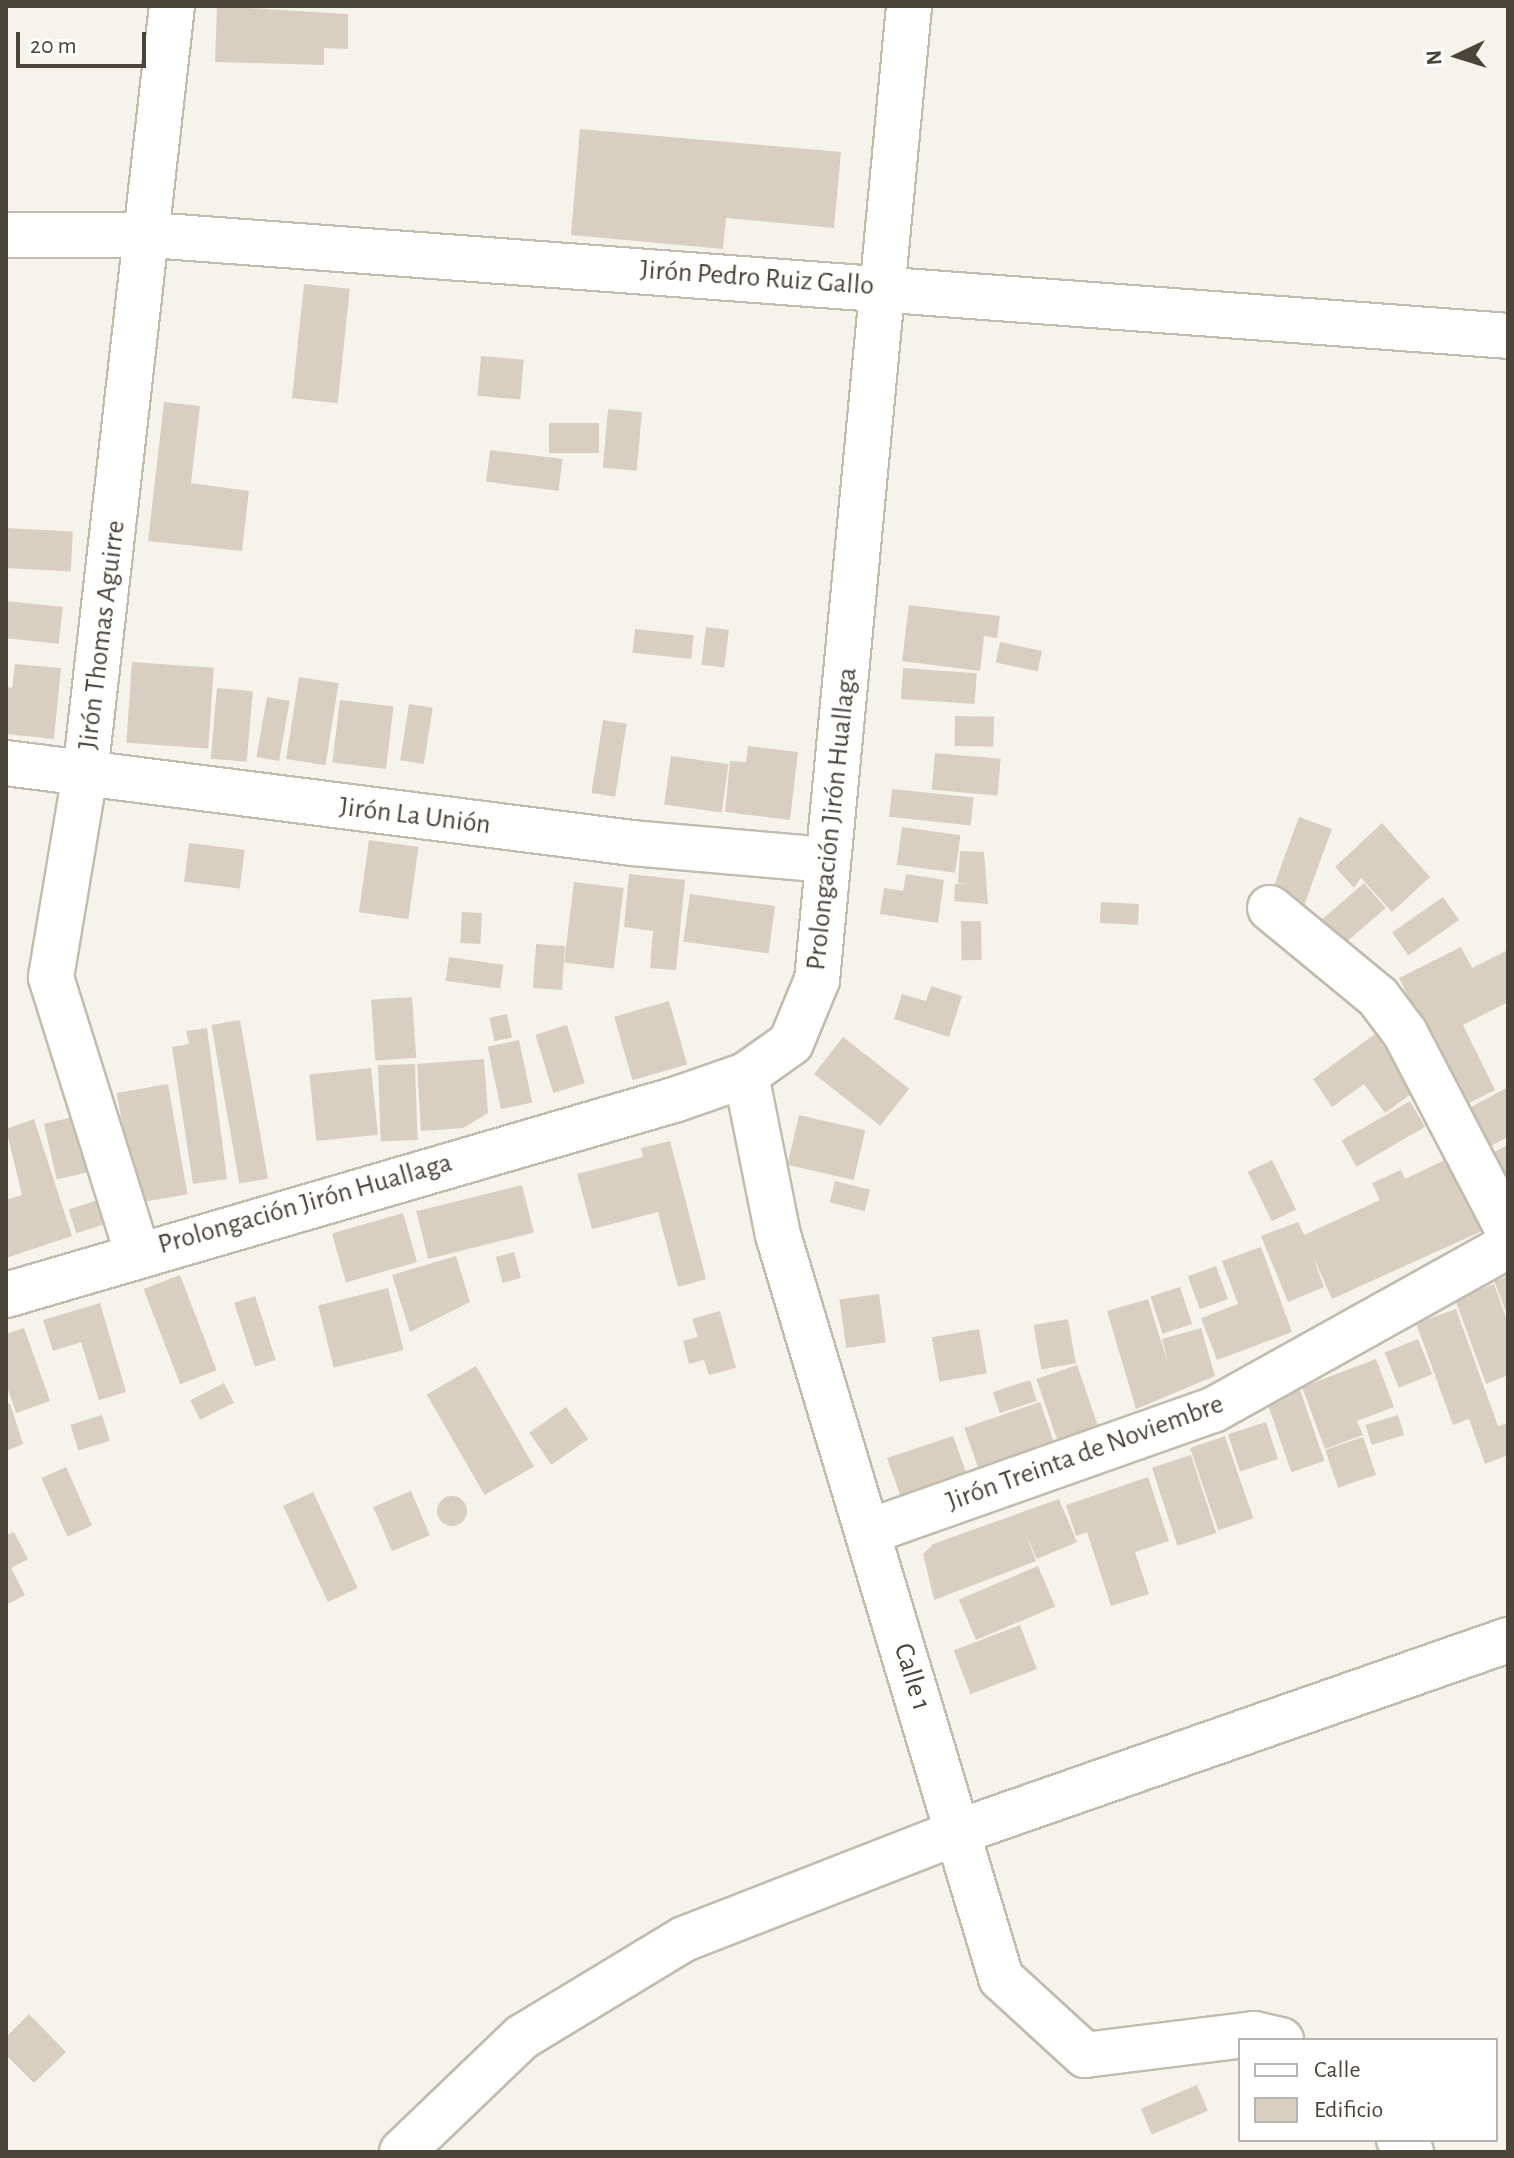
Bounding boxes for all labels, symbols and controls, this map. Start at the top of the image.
scale bar [20,16,150,66]
north arrow [1418,16,1498,96]
text: 20 m [30,34,77,58]
text: N [1423,49,1446,66]
street label: Jirón Pedro Ruiz Gallo [639,253,875,303]
street label: Jirón Thomas Aguirre [71,518,133,752]
street label: Prolongación Jirón Huallaga [799,666,865,972]
street label: Jirón La Unión [337,790,493,842]
street label: Prolongación Jirón Huallaga [154,1146,456,1262]
street label: Jirón Treinta de Noviembre [942,1387,1228,1519]
street label: Calle 1 [886,1639,938,1715]
legend [1238,2038,1498,2142]
text: Calle [1314,2058,1361,2082]
text: Edificio [1314,2098,1383,2122]

